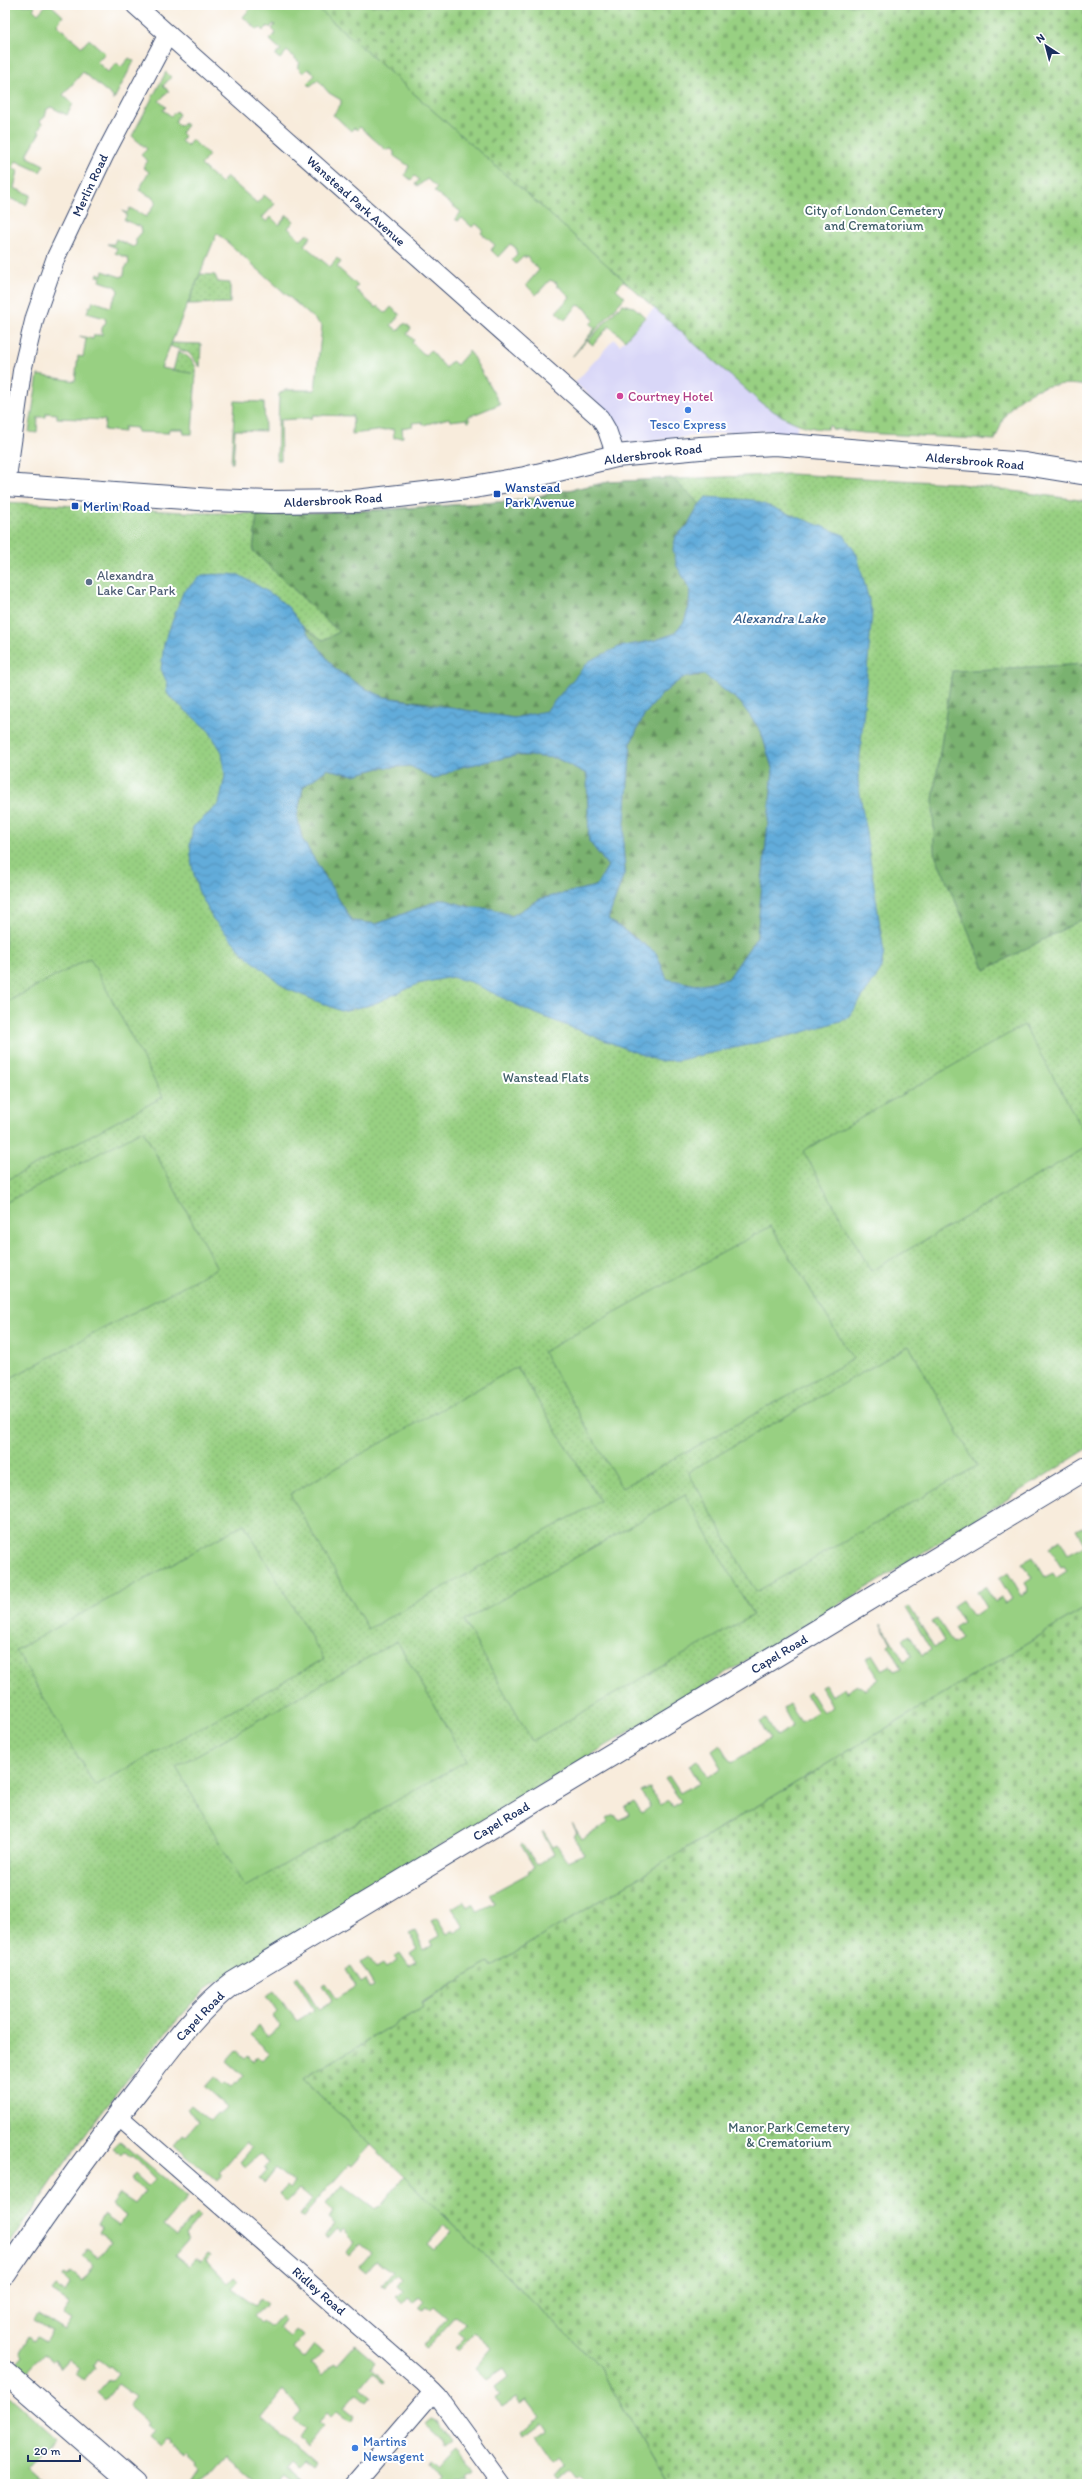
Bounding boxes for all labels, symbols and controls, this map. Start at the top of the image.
north arrow [1026,26,1066,66]
text: N [1034,31,1047,46]
street label: Merlin Road [69,151,111,219]
street label: Wanstead Park Avenue [304,153,408,249]
park label: City of London Cemetery and Crematorium [805,203,943,233]
place label: Courtney Hotel [628,389,713,404]
marker: Courtney Hotel [615,391,625,401]
marker: Tesco Express [683,405,693,415]
place label: Tesco Express [650,417,727,432]
street label: Aldersbrook Road [603,441,703,467]
street label: Aldersbrook Road [925,449,1025,473]
place label: Wanstead Park Avenue [505,480,575,510]
marker: Wanstead Park Avenue [492,489,502,499]
street label: Aldersbrook Road [283,490,383,510]
place label: Merlin Road [83,499,150,514]
marker: Merlin Road [70,501,80,511]
place label: Alexandra Lake Car Park [97,568,176,598]
marker: Alexandra Lake Car Park [84,577,94,587]
water label: Alexandra Lake [733,610,827,627]
park label: Wanstead Flats [503,1070,589,1085]
street label: Capel Road [748,1631,810,1677]
street label: Capel Road [470,1798,532,1844]
street label: Capel Road [173,1988,227,2044]
park label: Manor Park Cemetery & Crematorium [728,2120,850,2150]
street label: Ridley Road [289,2264,349,2318]
place label: Martins Newsagent [363,2434,424,2464]
scale bar [28,2437,80,2463]
marker: Martins Newsagent [350,2443,360,2453]
text: 20 m [34,2444,61,2458]

